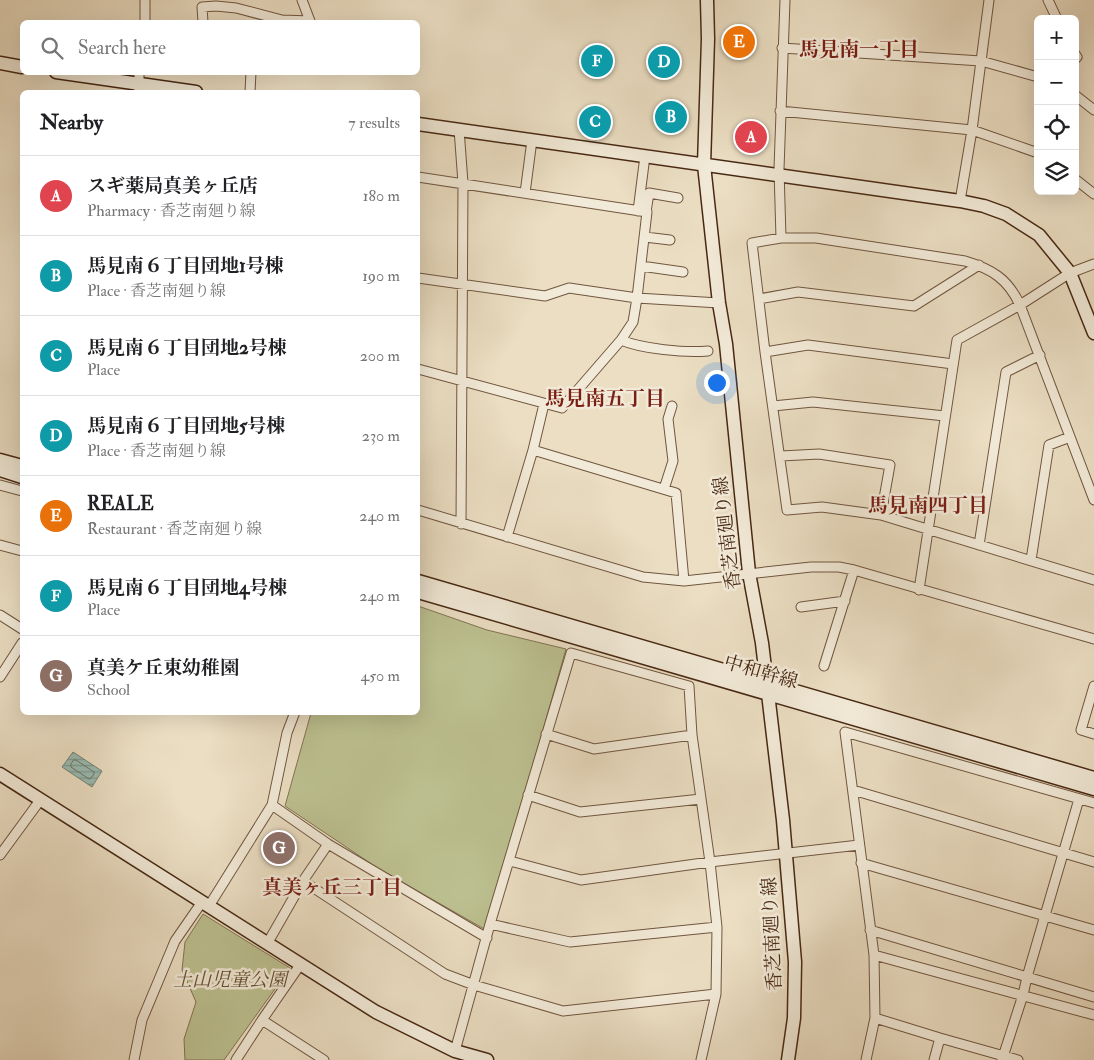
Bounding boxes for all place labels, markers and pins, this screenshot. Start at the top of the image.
pin: E [723,23,755,61]
pin: F [581,42,613,80]
pin: D [648,43,680,81]
pin: B [655,98,687,136]
pin: C [579,103,611,141]
pin: A [735,118,767,156]
pin: G [263,829,295,867]

